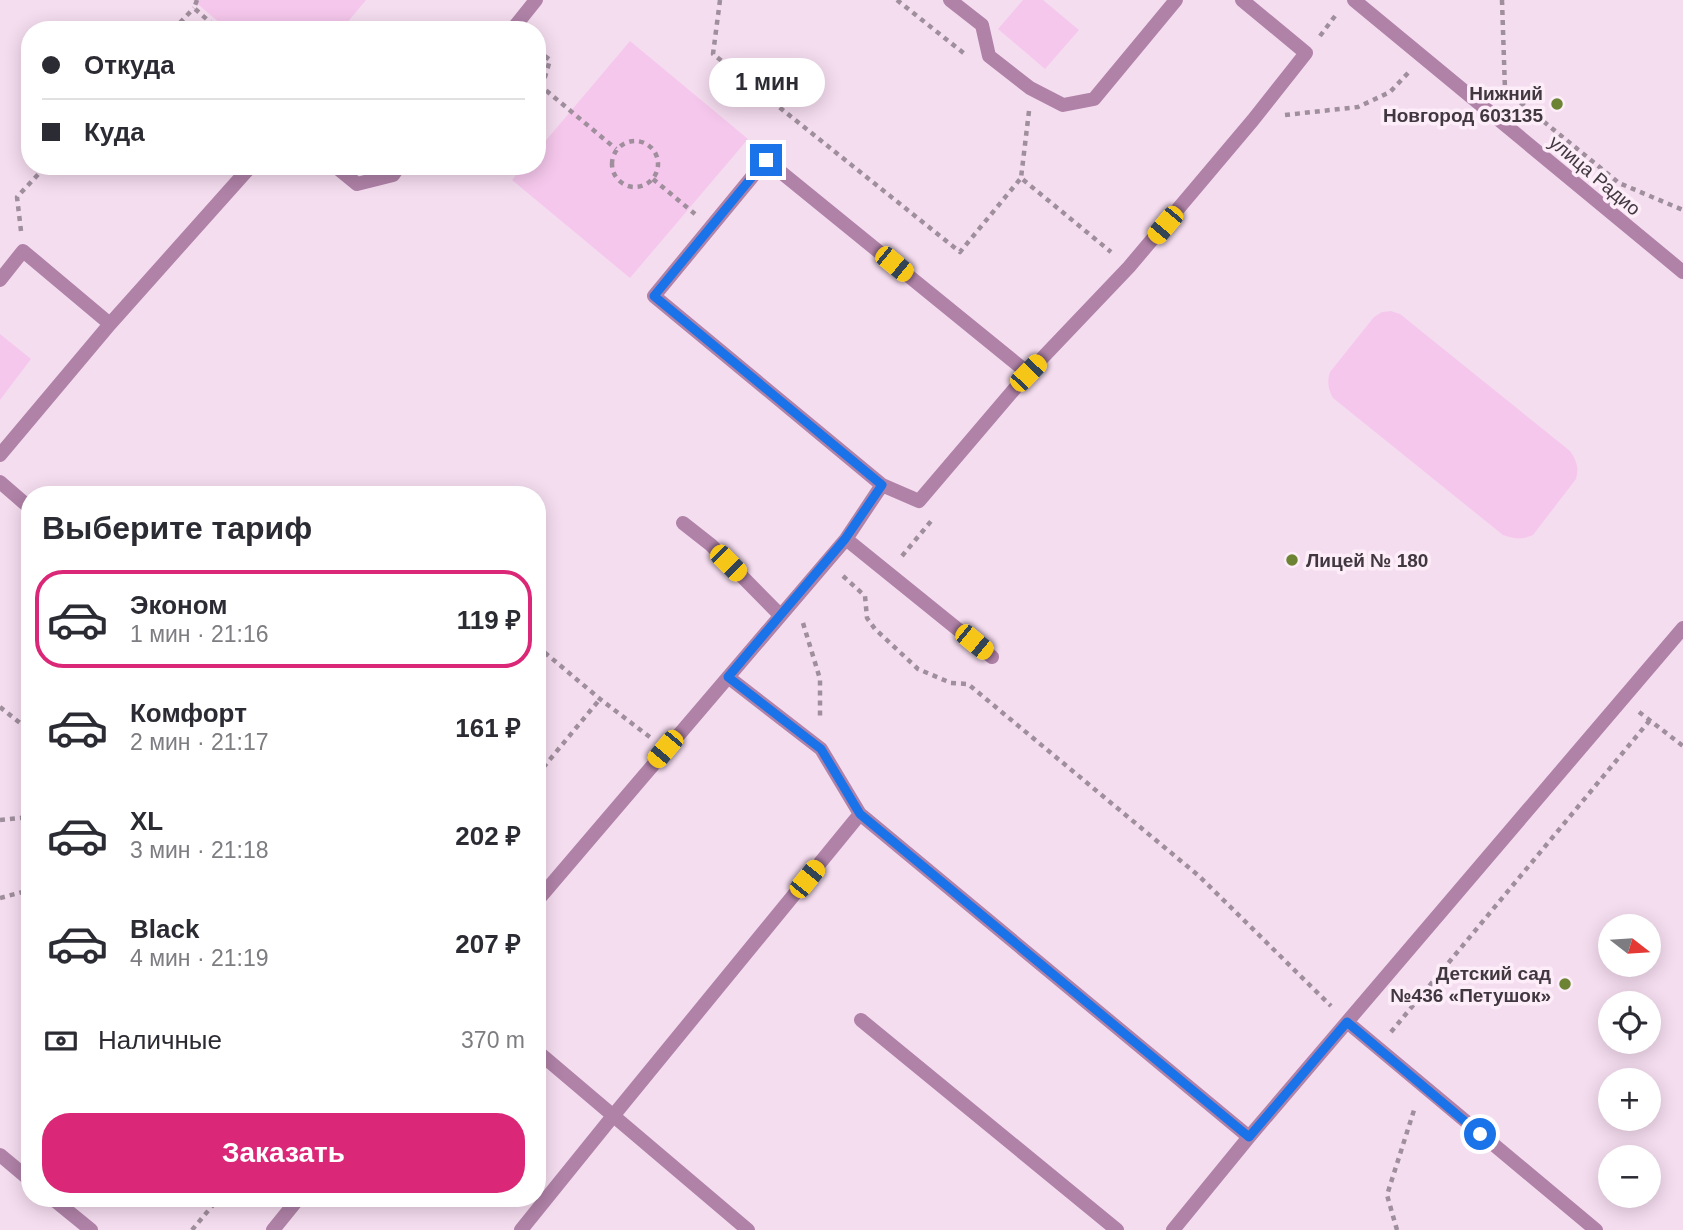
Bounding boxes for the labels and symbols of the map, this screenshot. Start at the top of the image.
callout: 1 мин [708,58,824,108]
place label: Нижний Новгород 603135 [1383,83,1543,126]
marker: Нижний Новгород 603135 [1549,96,1565,112]
street label: улица Радио [1545,131,1644,220]
route end [750,144,782,176]
car [1144,202,1187,248]
car [872,243,917,285]
car [1006,351,1051,395]
car [706,541,751,585]
place label: Лицей № 180 [1306,550,1428,571]
marker: Лицей № 180 [1284,552,1300,568]
car [952,621,997,663]
car [644,726,687,772]
car [786,856,829,902]
north arrow [1598,914,1661,976]
place label: Детский сад №436 «Петушок» [1390,963,1551,1006]
marker: Детский сад №436 «Петушок» [1557,976,1573,992]
route start [1464,1118,1496,1150]

